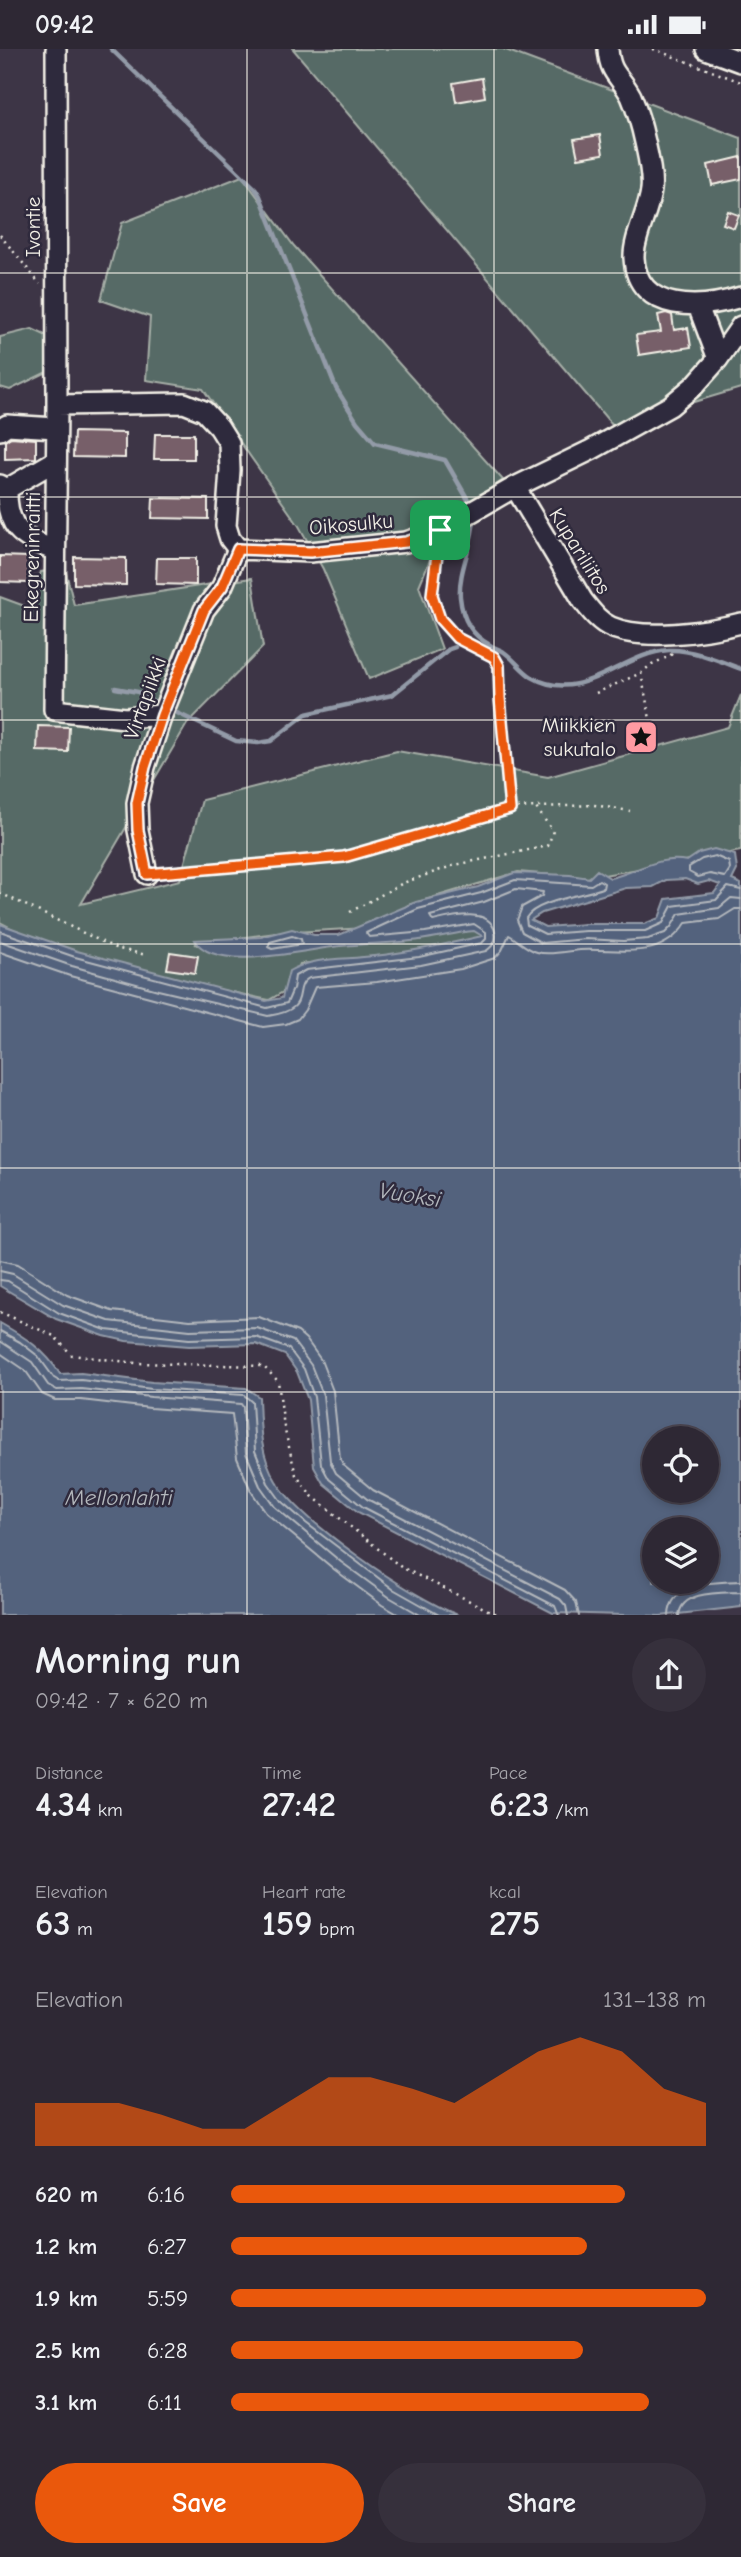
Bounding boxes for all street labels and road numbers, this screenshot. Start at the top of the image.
street label: Ivontie [21,197,45,257]
street label: Ekegreninraitti [19,491,45,623]
street label: Kupariliitos [544,504,616,598]
street label: Oikosulku [308,508,394,540]
street label: Virtapiikki [119,653,171,743]

